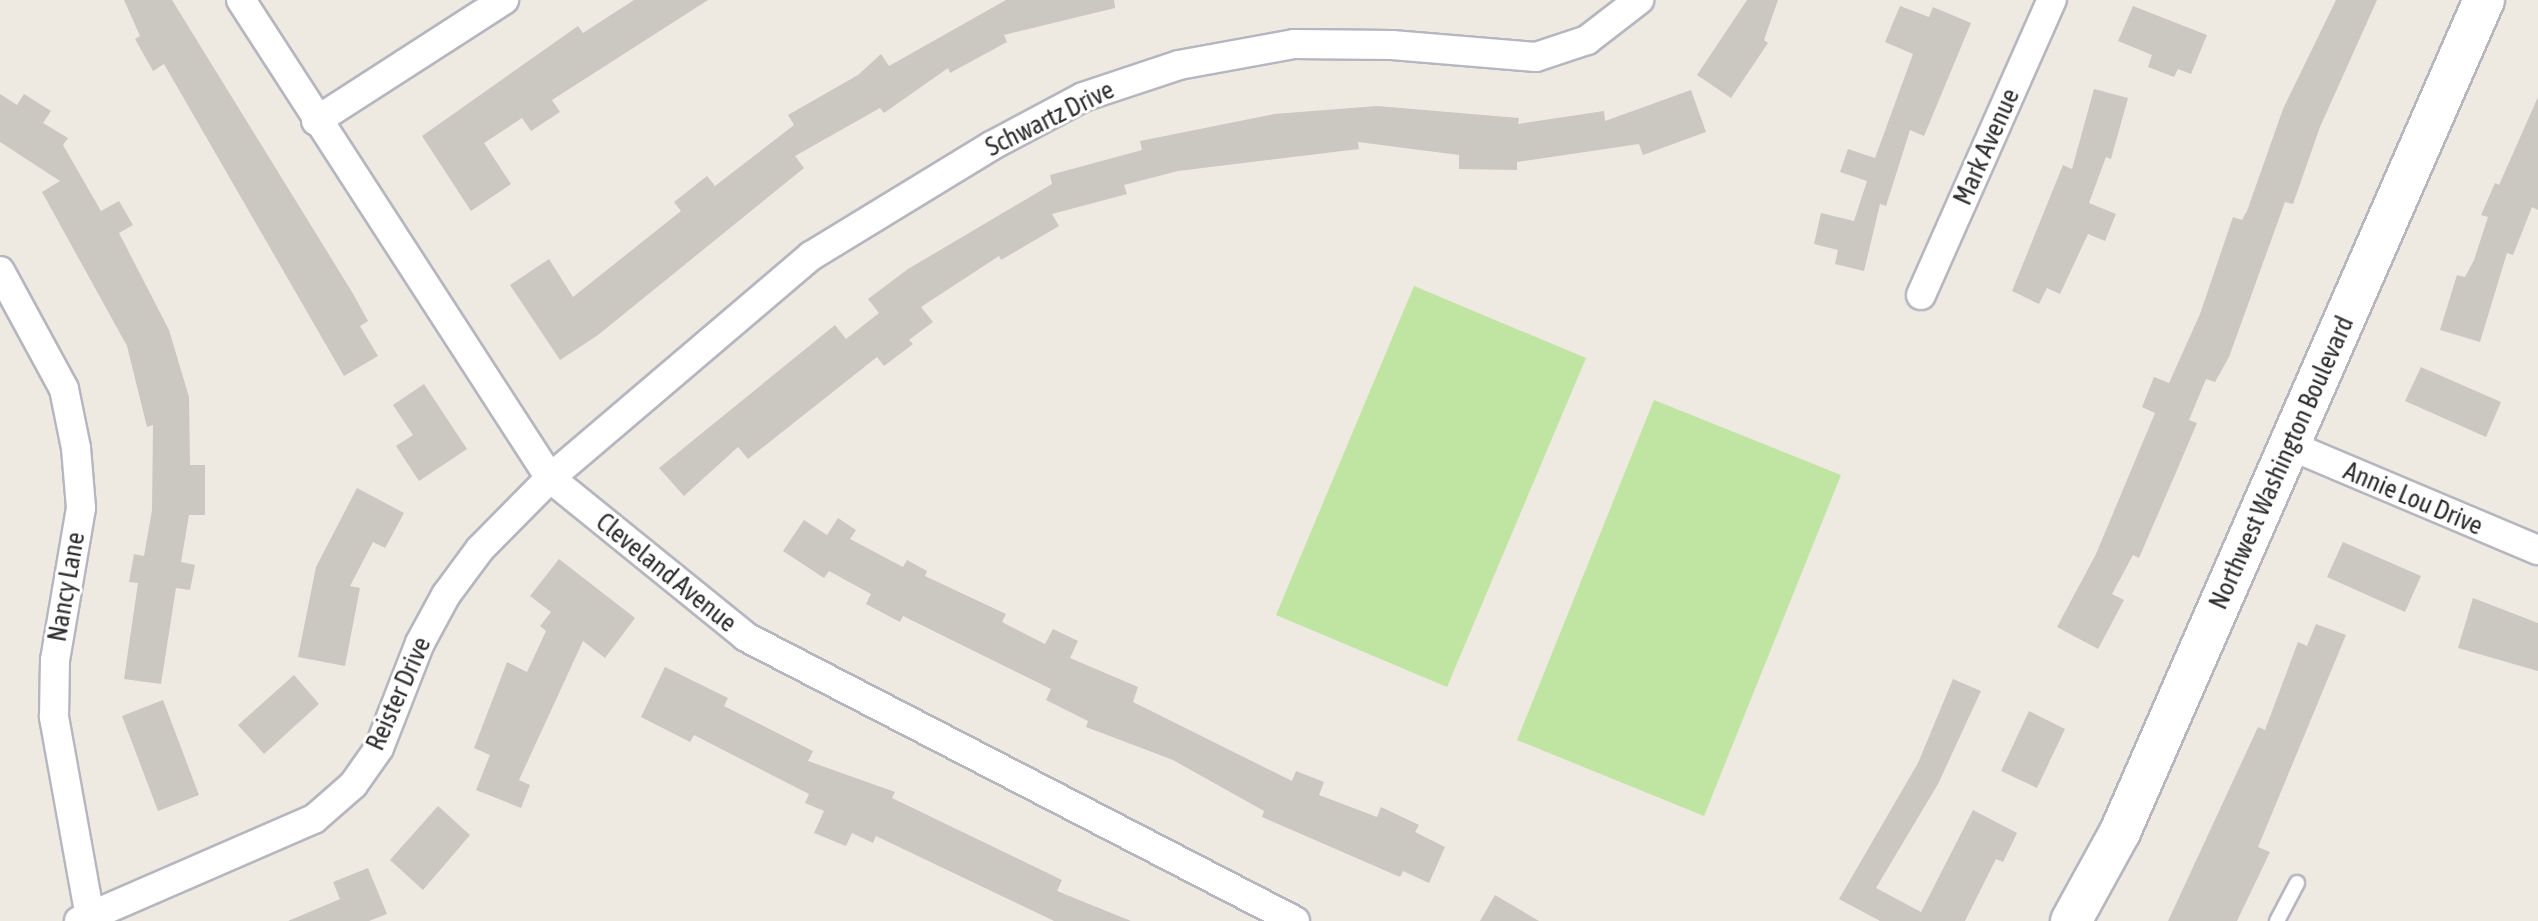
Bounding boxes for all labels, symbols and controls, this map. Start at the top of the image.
street label: Schwartz Drive [981,75,1119,163]
street label: Mark Avenue [1948,84,2026,210]
street label: Northwest Washington Boulevard [2203,312,2361,614]
street label: Annie Lou Drive [2339,456,2487,542]
street label: Cleveland Avenue [590,507,742,639]
street label: Nancy Lane [42,530,92,644]
street label: Reister Drive [360,633,438,755]

